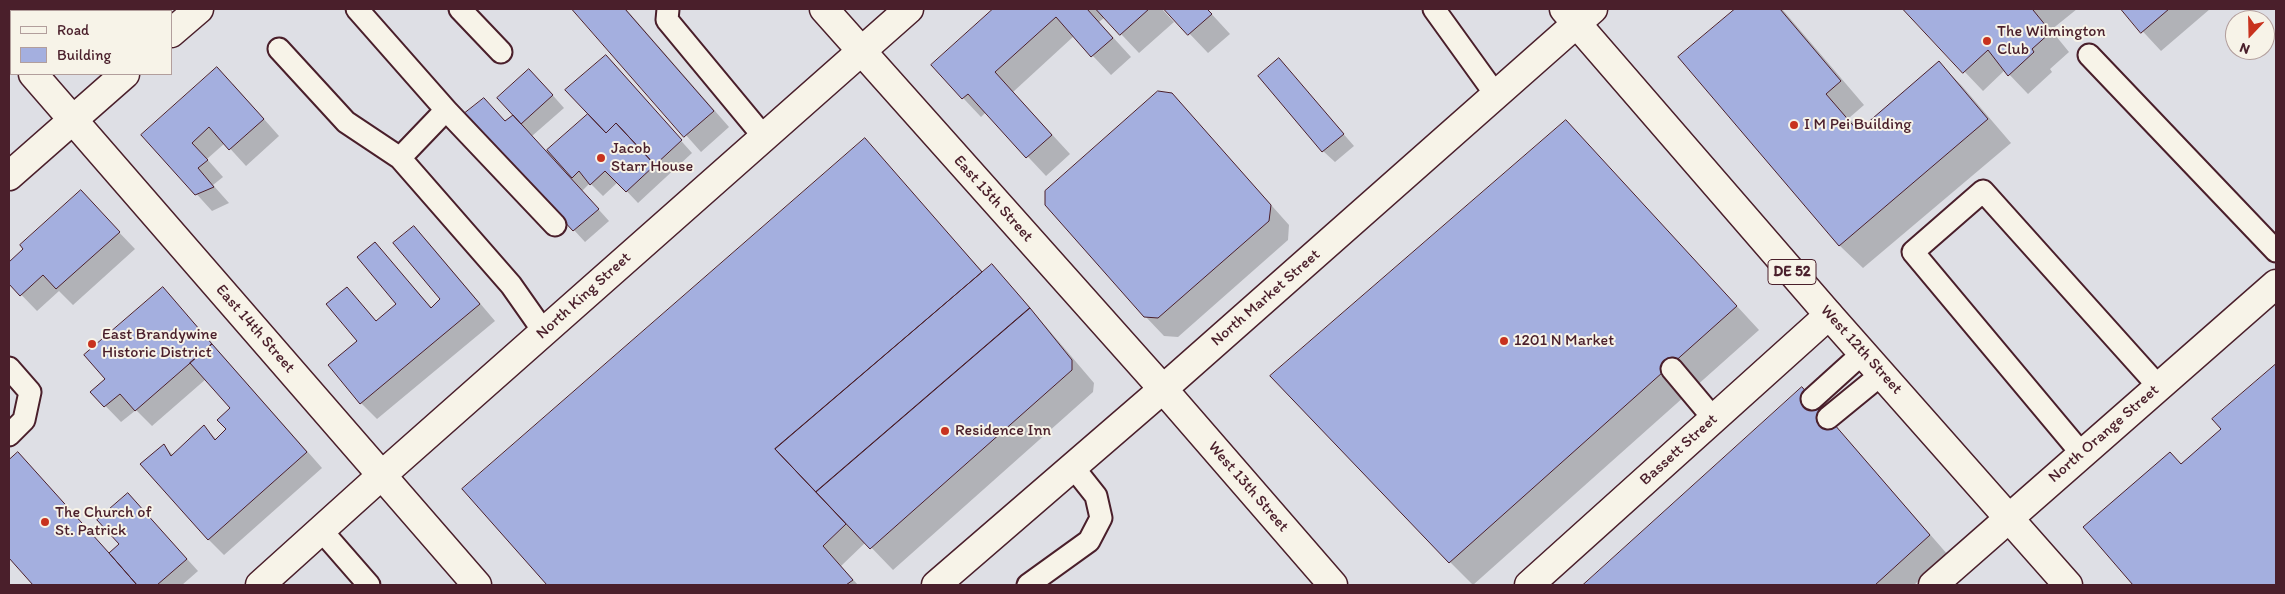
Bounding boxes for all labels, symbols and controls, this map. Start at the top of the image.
legend [10,10,172,75]
north arrow [2225,10,2275,60]
text: Road [57,21,89,39]
place label: The Wilmington Club [1997,22,2106,60]
marker: The Wilmington Club [1981,35,1993,47]
text: N [2237,39,2252,58]
text: Building [57,46,111,64]
place label: I M Pei Building [1804,115,1911,135]
marker: I M Pei Building [1788,119,1800,131]
place label: Jacob Starr House [611,139,693,177]
marker: Jacob Starr House [595,152,607,164]
street label: East 13th Street [949,152,1037,246]
street label: North Market Street [1207,245,1325,351]
street label: North King Street [533,248,635,344]
road number: DE 52 [1768,260,1816,284]
street label: East 14th Street [211,281,299,377]
street label: West 12th Street [1816,301,1906,399]
place label: East Brandywine Historic District [102,325,217,363]
place label: 1201 N Market [1514,331,1614,351]
marker: 1201 N Market [1498,335,1510,347]
marker: East Brandywine Historic District [86,338,98,350]
street label: North Orange Street [2045,381,2163,487]
street label: Bassett Street [1636,410,1722,490]
place label: Residence Inn [955,421,1051,441]
marker: Residence Inn [939,425,951,437]
street label: West 13th Street [1203,438,1293,536]
place label: The Church of St. Patrick [55,503,151,541]
marker: The Church of St. Patrick [39,516,51,528]

